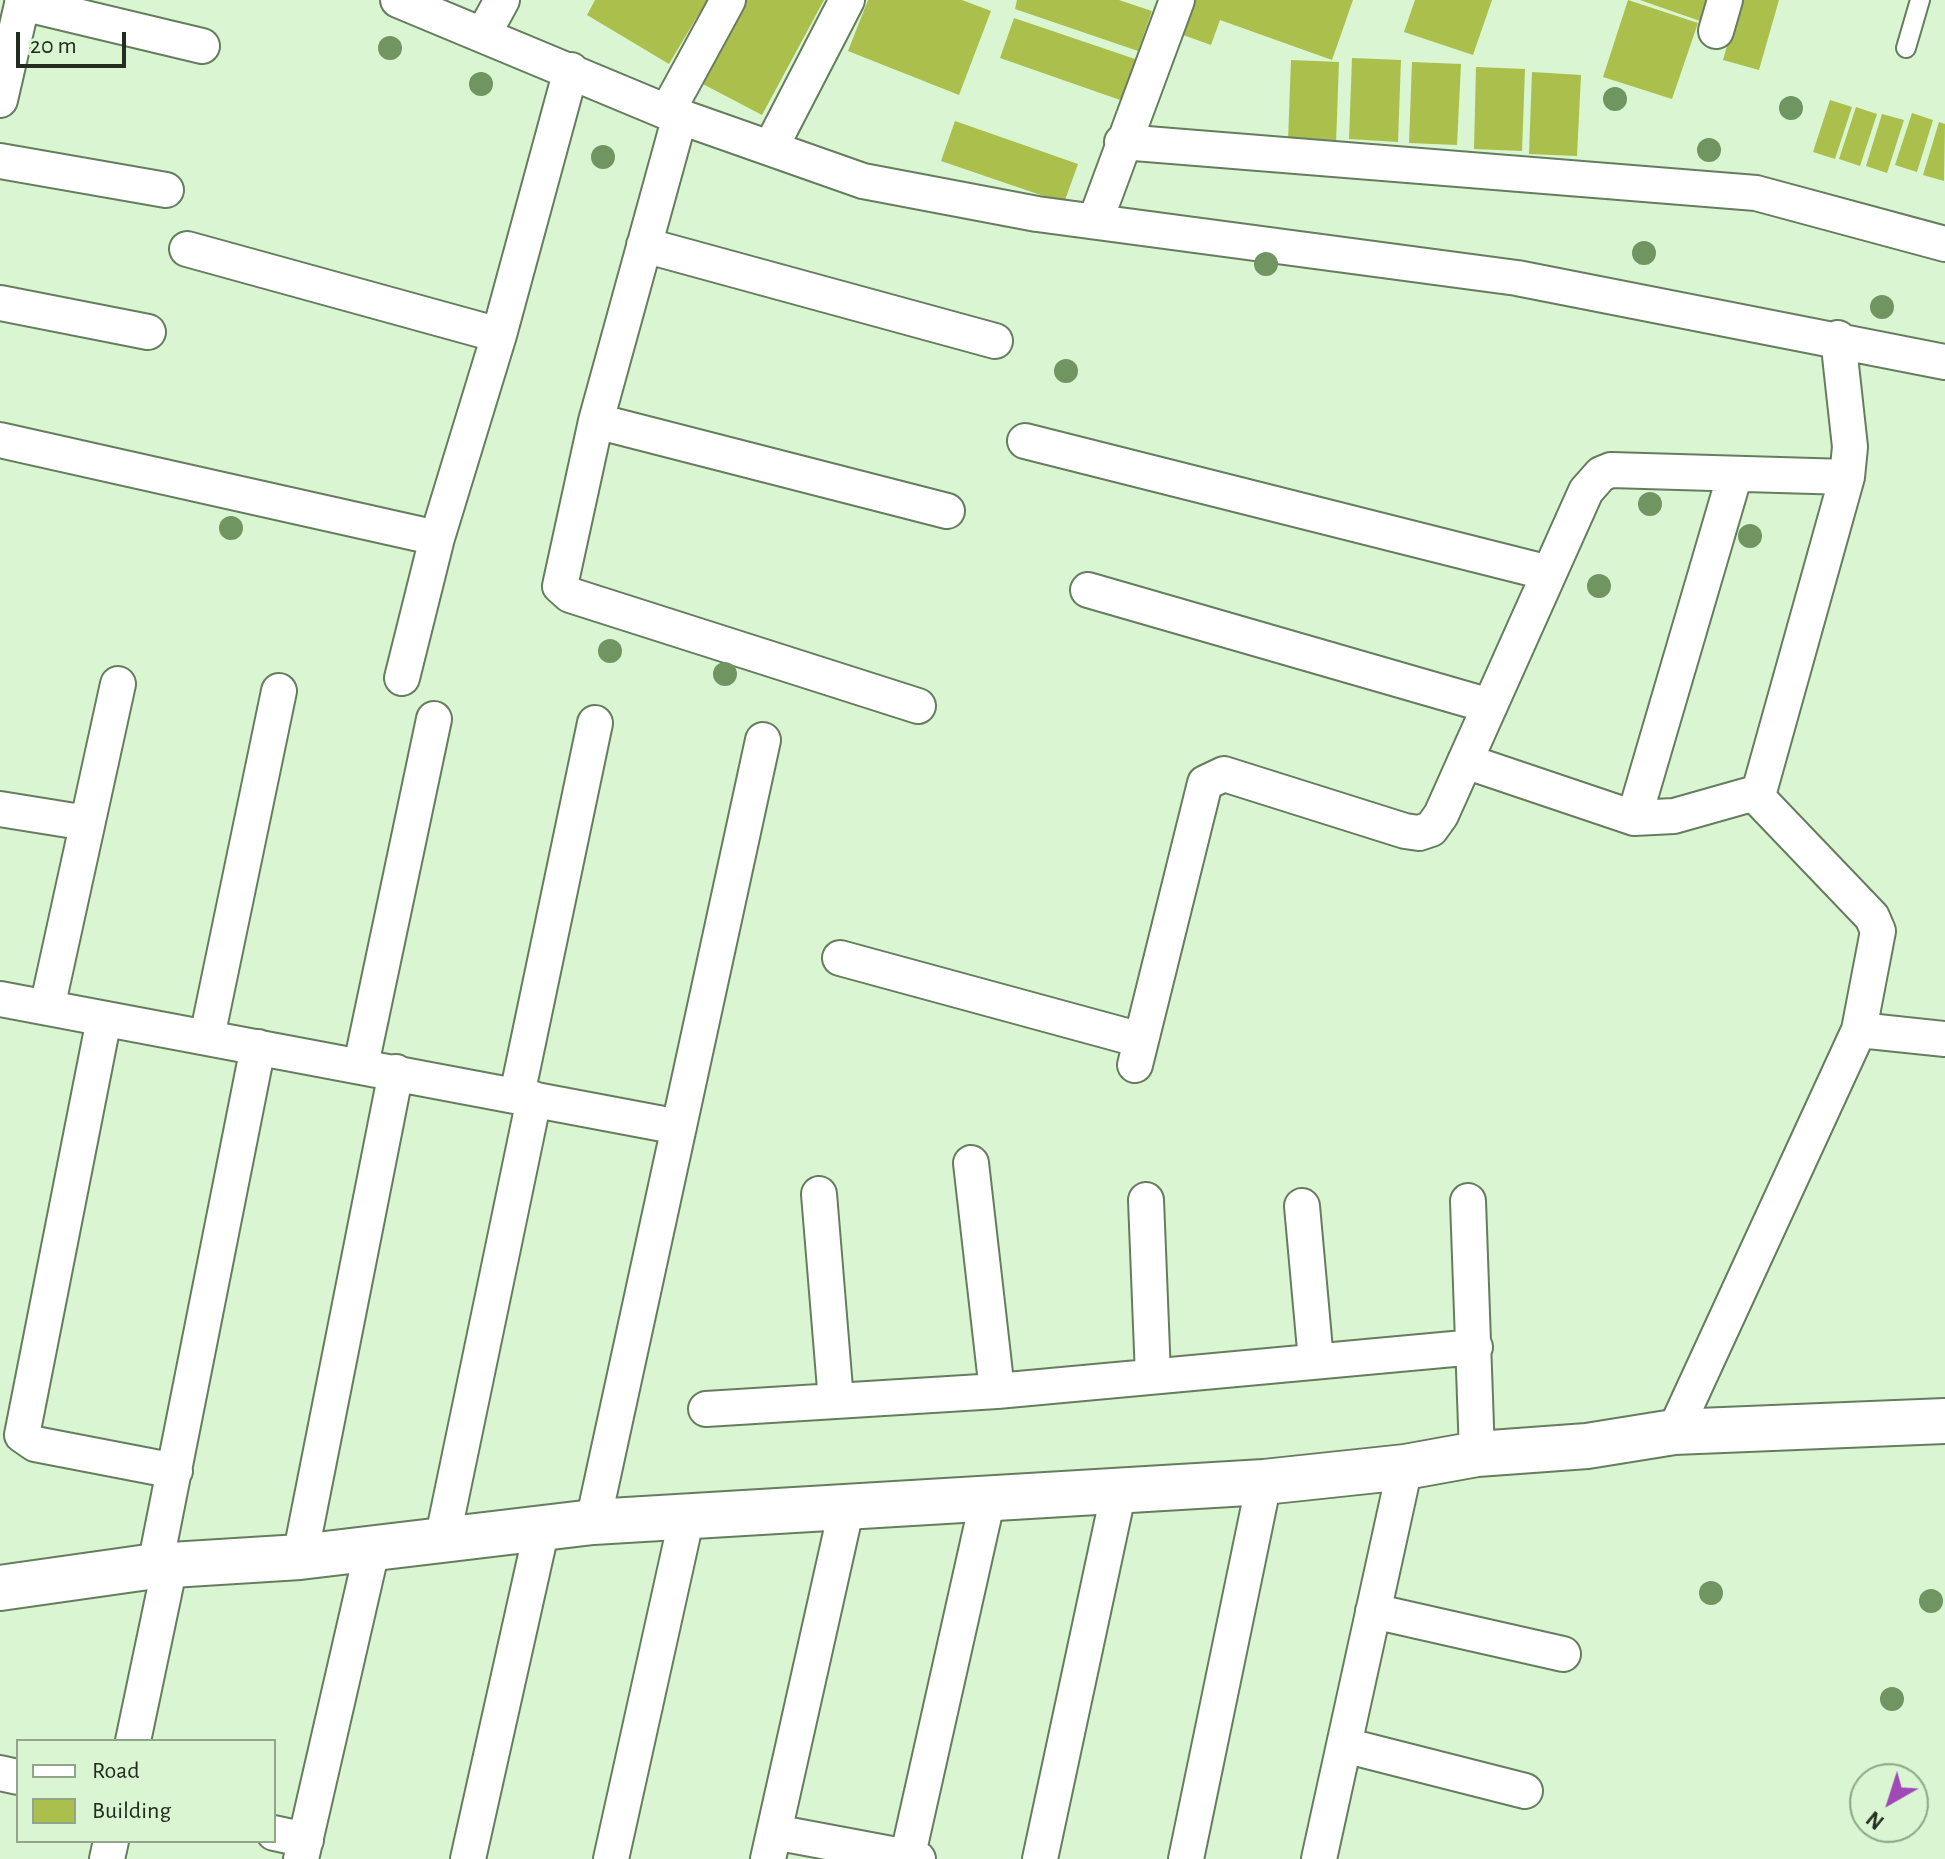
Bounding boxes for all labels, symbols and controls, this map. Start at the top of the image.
scale bar [20,16,130,66]
text: 20 m [30,34,77,58]
legend [16,1739,276,1843]
text: Road [92,1759,140,1783]
north arrow [1849,1763,1929,1843]
text: Building [92,1799,171,1823]
text: N [1862,1807,1888,1833]

